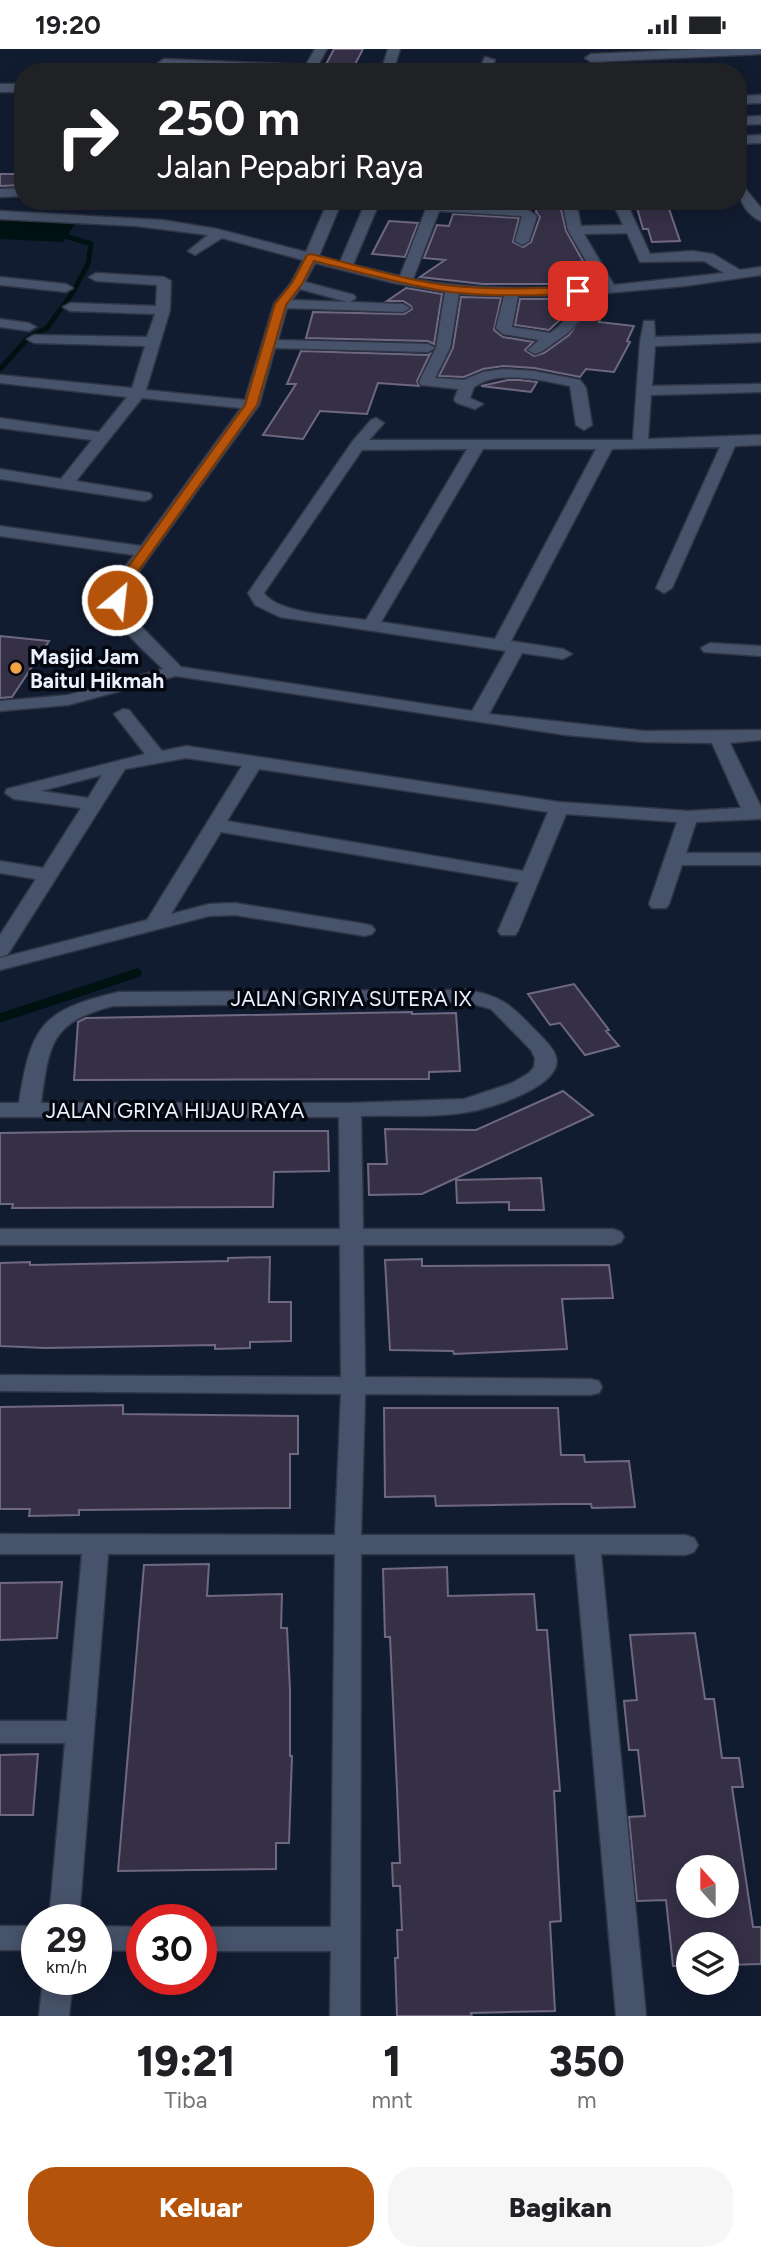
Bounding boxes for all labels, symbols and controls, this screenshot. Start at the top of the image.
text: 19:20 [35,9,101,41]
text: 250 m [157,88,300,147]
icon: right [42,91,133,182]
text: Jalan Pepabri Raya [157,148,424,186]
pin [548,261,608,321]
icon: arrive [559,272,597,310]
position arrow [80,563,154,637]
place label: Masjid Jam Baitul Hikmah [30,644,164,693]
marker: Masjid Jam Baitul Hikmah [8,660,24,676]
street label: JALAN GRIYA SUTERA IX [230,986,472,1011]
street label: JALAN GRIYA HIJAU RAYA [45,1098,305,1123]
north arrow [676,1855,738,1918]
map controls [676,1855,739,1995]
speed limit sign: 30 [126,1904,217,1995]
text: 29 [46,1919,87,1961]
button: layers [676,1932,739,1995]
text: km/h [46,1956,87,1978]
text: 19:21 [136,2036,235,2087]
text: 1 [383,2036,401,2087]
text: 350 [549,2036,625,2087]
text: Tiba [164,2086,207,2114]
text: mnt [372,2086,413,2114]
text: m [577,2086,597,2114]
button: Keluar [28,2167,374,2247]
button: Bagikan [388,2167,733,2247]

